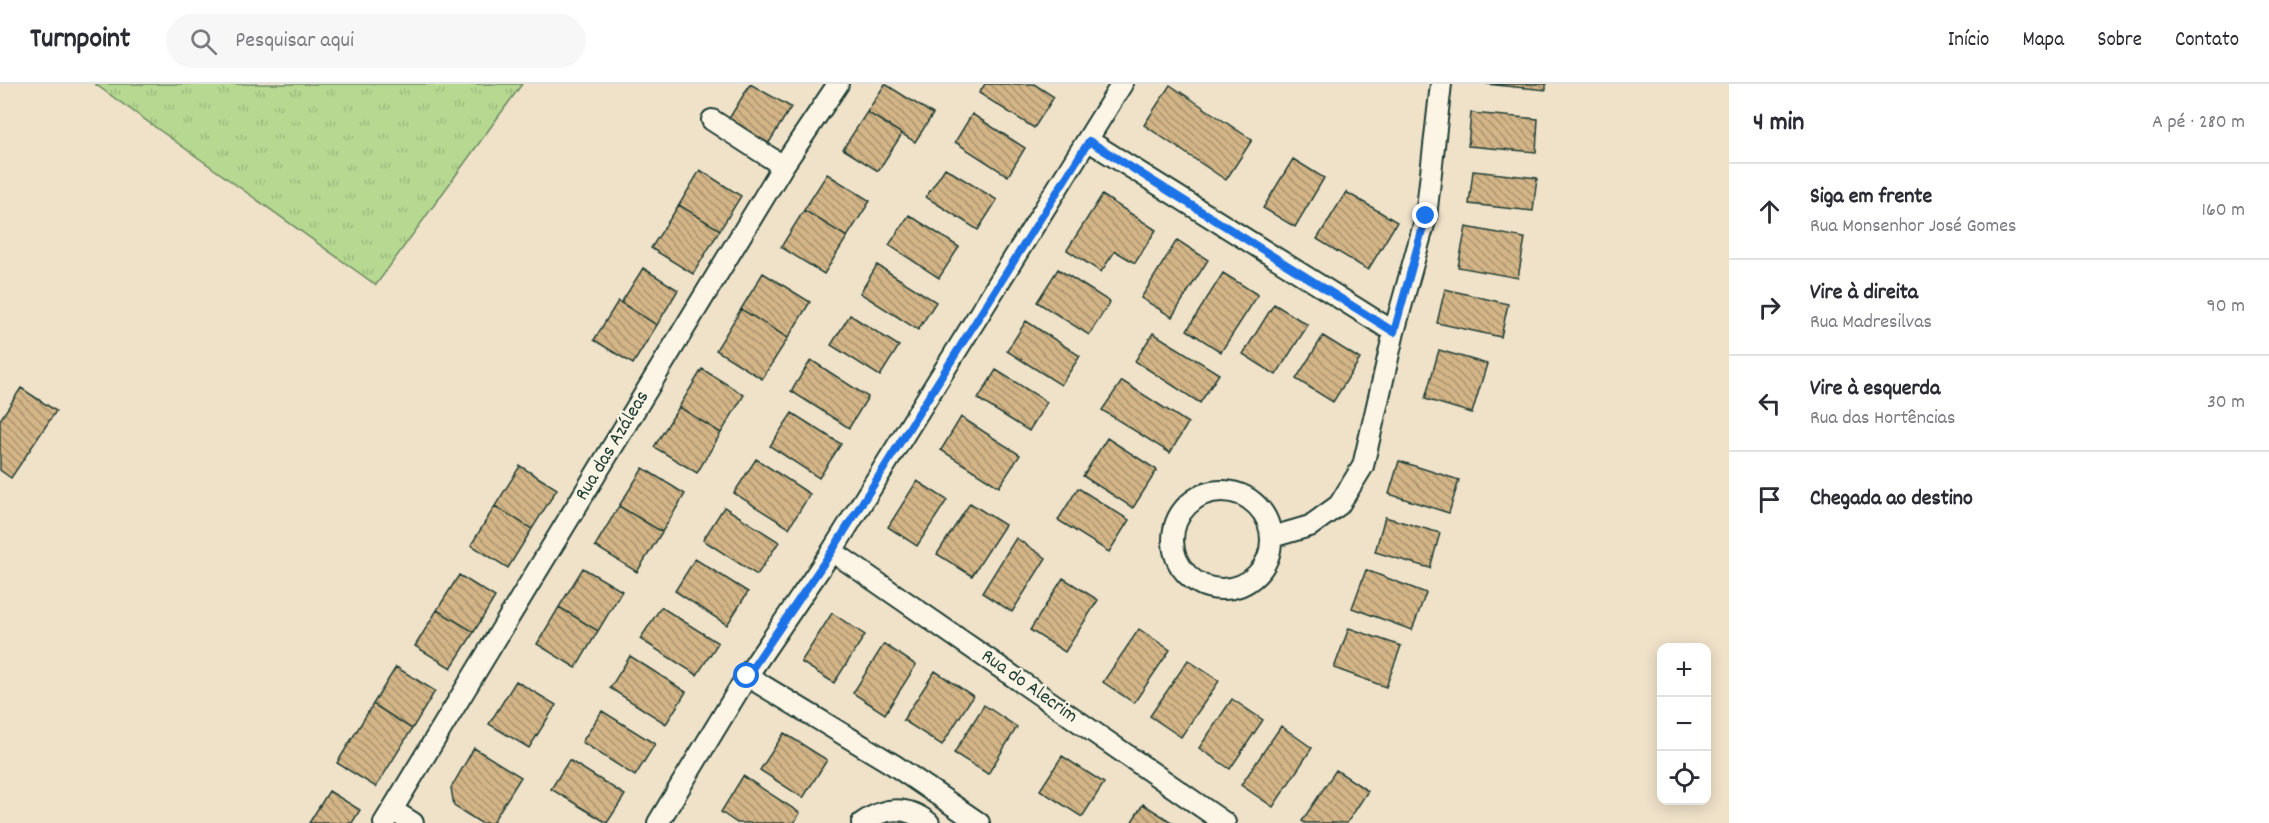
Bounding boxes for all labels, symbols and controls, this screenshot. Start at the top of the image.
search box [166,14,586,68]
text: Turnpoint [30,21,130,61]
icon: search [187,25,220,58]
text: Pesquisar aqui [235,26,354,57]
text: Início [1948,26,1989,56]
text: Mapa [2022,26,2064,56]
text: Sobre [2097,26,2142,56]
text: Contato [2175,26,2239,56]
text: 4 min [1753,105,1804,142]
text: A pé · 280 m [2152,109,2245,137]
text: Siga em frente [1810,182,1932,213]
icon: ahead [1753,195,1786,228]
text: 160 m [2202,197,2245,225]
route end [1412,202,1438,228]
text: Rua Monsenhor José Gomes [1810,213,2016,241]
text: Vire à direita [1810,278,1918,309]
icon: right [1753,291,1786,324]
text: 90 m [2207,293,2245,321]
text: Rua Madresilvas [1810,309,1932,337]
text: Vire à esquerda [1810,374,1940,405]
street label: Rua das Azáleas [569,386,657,506]
icon: left [1753,387,1786,420]
text: 30 m [2207,389,2245,417]
text: Rua das Hortências [1810,405,1955,433]
icon: arrive [1753,483,1786,516]
text: Chegada ao destino [1810,484,1973,515]
street label: Rua do Alecrim [975,643,1083,731]
map controls [1657,643,1711,805]
button: + [1657,643,1711,697]
route start [733,662,759,688]
button: − [1657,697,1711,751]
button: locate [1657,751,1711,805]

